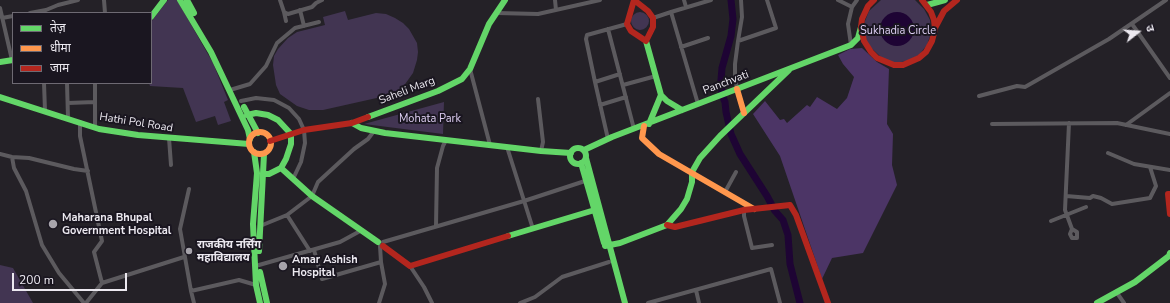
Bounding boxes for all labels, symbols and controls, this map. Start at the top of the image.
legend [12,12,152,84]
north arrow [1118,12,1158,52]
text: तेज़ [50,20,66,36]
text: उ [1142,23,1158,34]
park label: Sukhadia Circle [860,24,936,38]
text: धीमा [50,40,71,56]
text: जाम [50,60,69,76]
street label: Panchvati [701,68,751,98]
street label: Saheli Marg [377,74,437,108]
street label: Hathi Pol Road [98,111,174,135]
park label: Mohata Park [399,112,461,126]
place label: Maharana Bhupal Government Hospital [62,211,171,237]
marker: Maharana Bhupal Government Hospital [47,218,59,230]
place label: राजकीय नर्सिंग महाविद्यालय [197,238,261,264]
marker: राजकीय नर्सिंग महाविद्यालय [184,246,194,256]
place label: Amar Ashish Hospital [292,253,358,279]
marker: Amar Ashish Hospital [277,260,289,272]
scale bar [14,265,129,291]
text: 200 m [19,272,54,288]

